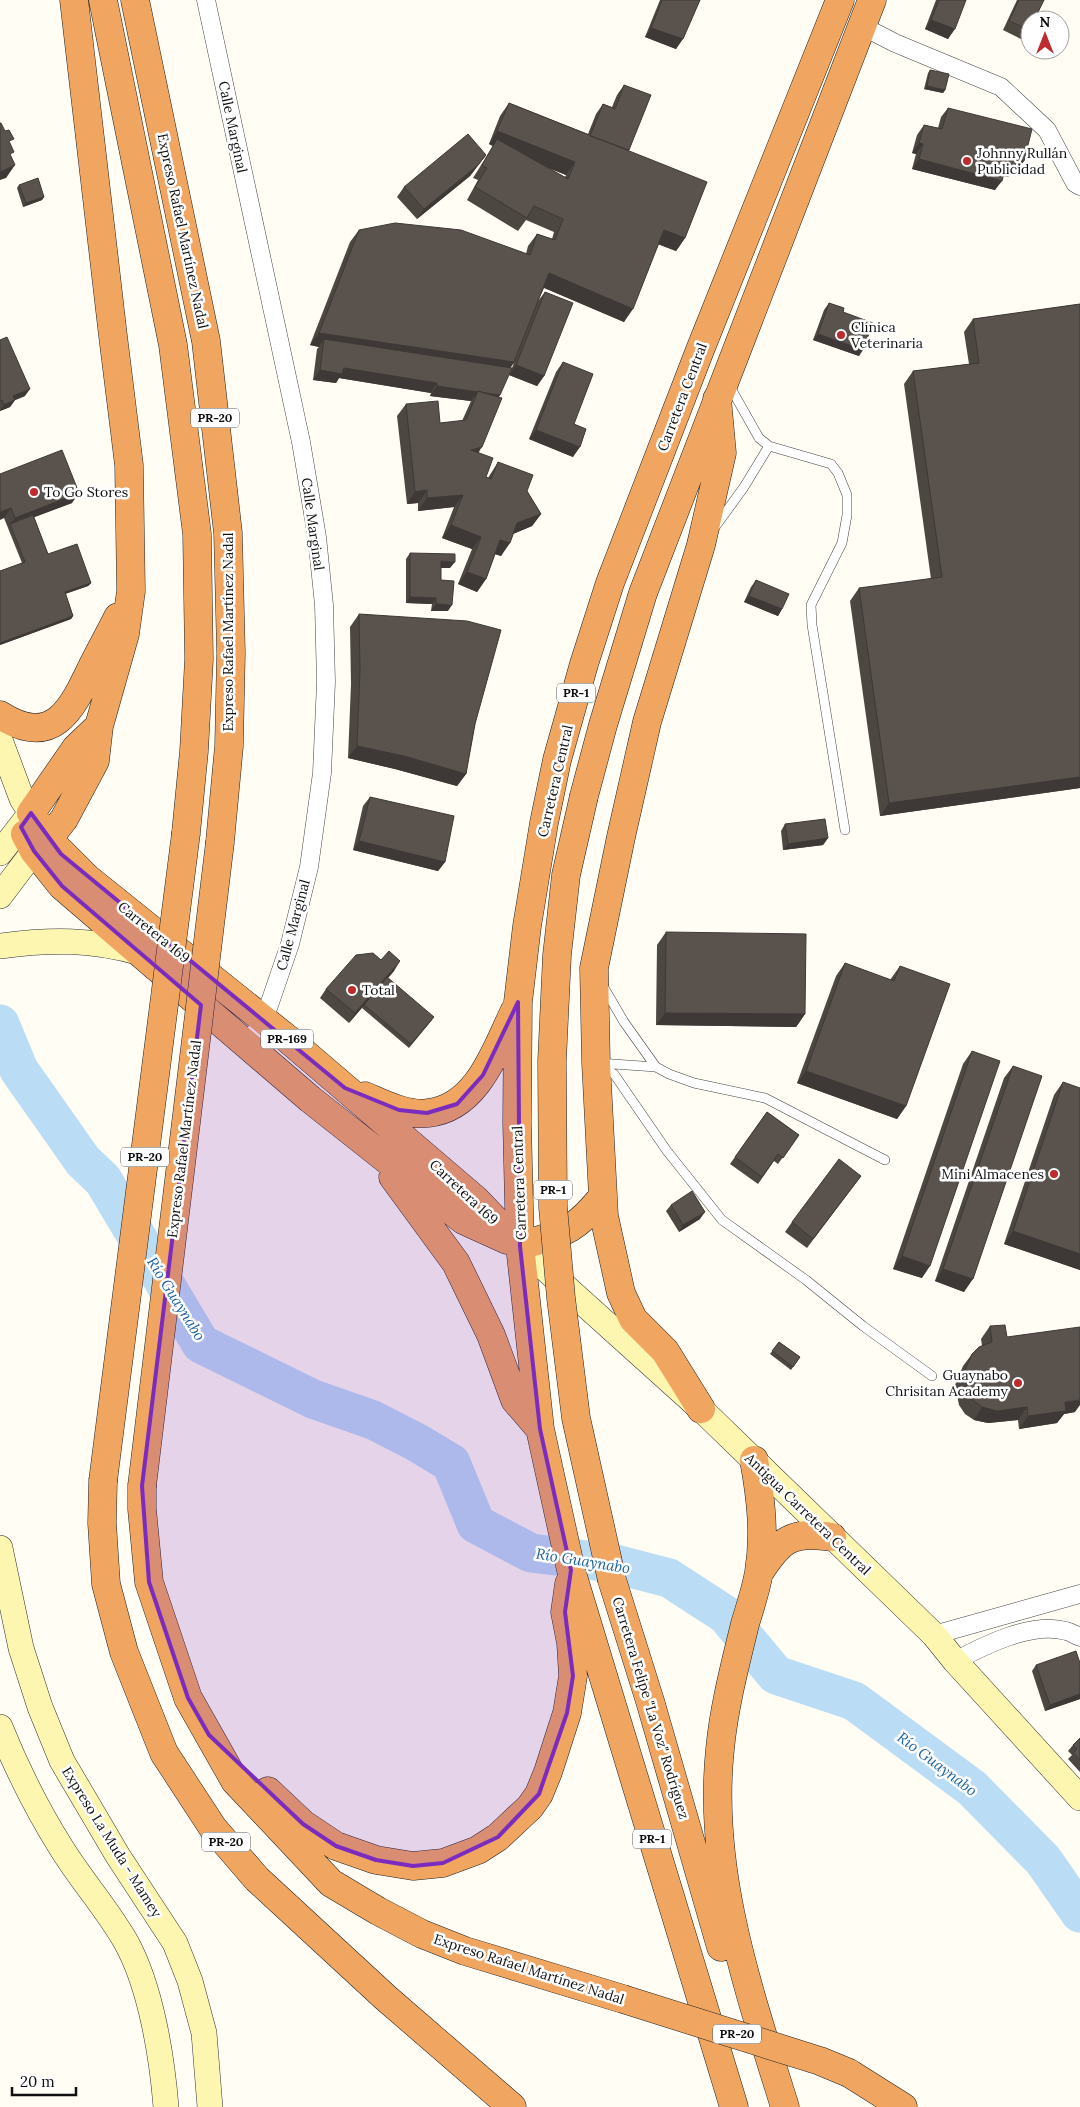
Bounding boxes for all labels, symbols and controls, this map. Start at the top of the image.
north arrow [1020,10,1070,60]
text: N [1040,13,1051,31]
street label: Calle Marginal [214,79,252,175]
street label: Expreso Rafael Martínez Nadal [153,132,213,330]
place label: Johnny Rullán Publicidad [976,144,1068,178]
marker: Johnny Rullán Publicidad [961,155,973,167]
place label: Clínica Veterinaria [850,318,923,352]
marker: Clínica Veterinaria [835,329,847,341]
street label: Carretera Central [653,340,711,454]
road number: PR-20 [191,408,239,428]
street label: Calle Marginal [298,476,328,572]
place label: To Go Stores [44,483,128,501]
marker: To Go Stores [28,486,40,498]
street label: Expreso Rafael Martínez Nadal [219,532,237,732]
road number: PR-1 [557,684,595,702]
street label: Carretera Central [533,723,577,839]
street label: Calle Marginal [272,877,314,972]
street label: Carretera 169 [114,897,194,967]
place label: Total [362,981,395,999]
marker: Total [346,984,358,996]
road number: PR-169 [261,1030,313,1048]
street label: Expreso Rafael Martínez Nadal [163,1039,205,1239]
street label: Carretera Central [508,1125,530,1241]
road number: PR-20 [121,1148,169,1166]
street label: Carretera 169 [426,1156,502,1228]
place label: Mini Almacenes [941,1165,1044,1183]
marker: Mini Almacenes [1048,1168,1060,1180]
road number: PR-1 [534,1180,572,1200]
water label: Río Guaynabo [143,1253,210,1344]
place label: Guaynabo Chrisitan Academy [885,1366,1009,1400]
marker: Guaynabo Chrisitan Academy [1012,1377,1024,1389]
street label: Antigua Carretera Central [741,1448,875,1579]
water label: Río Guaynabo [535,1544,632,1577]
street label: Carretera Felipe "La Voz" Rodríguez [609,1595,693,1821]
water label: Río Guaynabo [894,1727,981,1800]
street label: Expreso La Muda - Mamey [58,1763,166,1921]
road number: PR-1 [633,1830,671,1848]
road number: PR-20 [202,1832,250,1851]
street label: Expreso Rafael Martínez Nadal [431,1930,627,2008]
road number: PR-20 [713,2025,761,2044]
scale bar [12,2064,76,2096]
text: 20 m [20,2072,55,2091]

